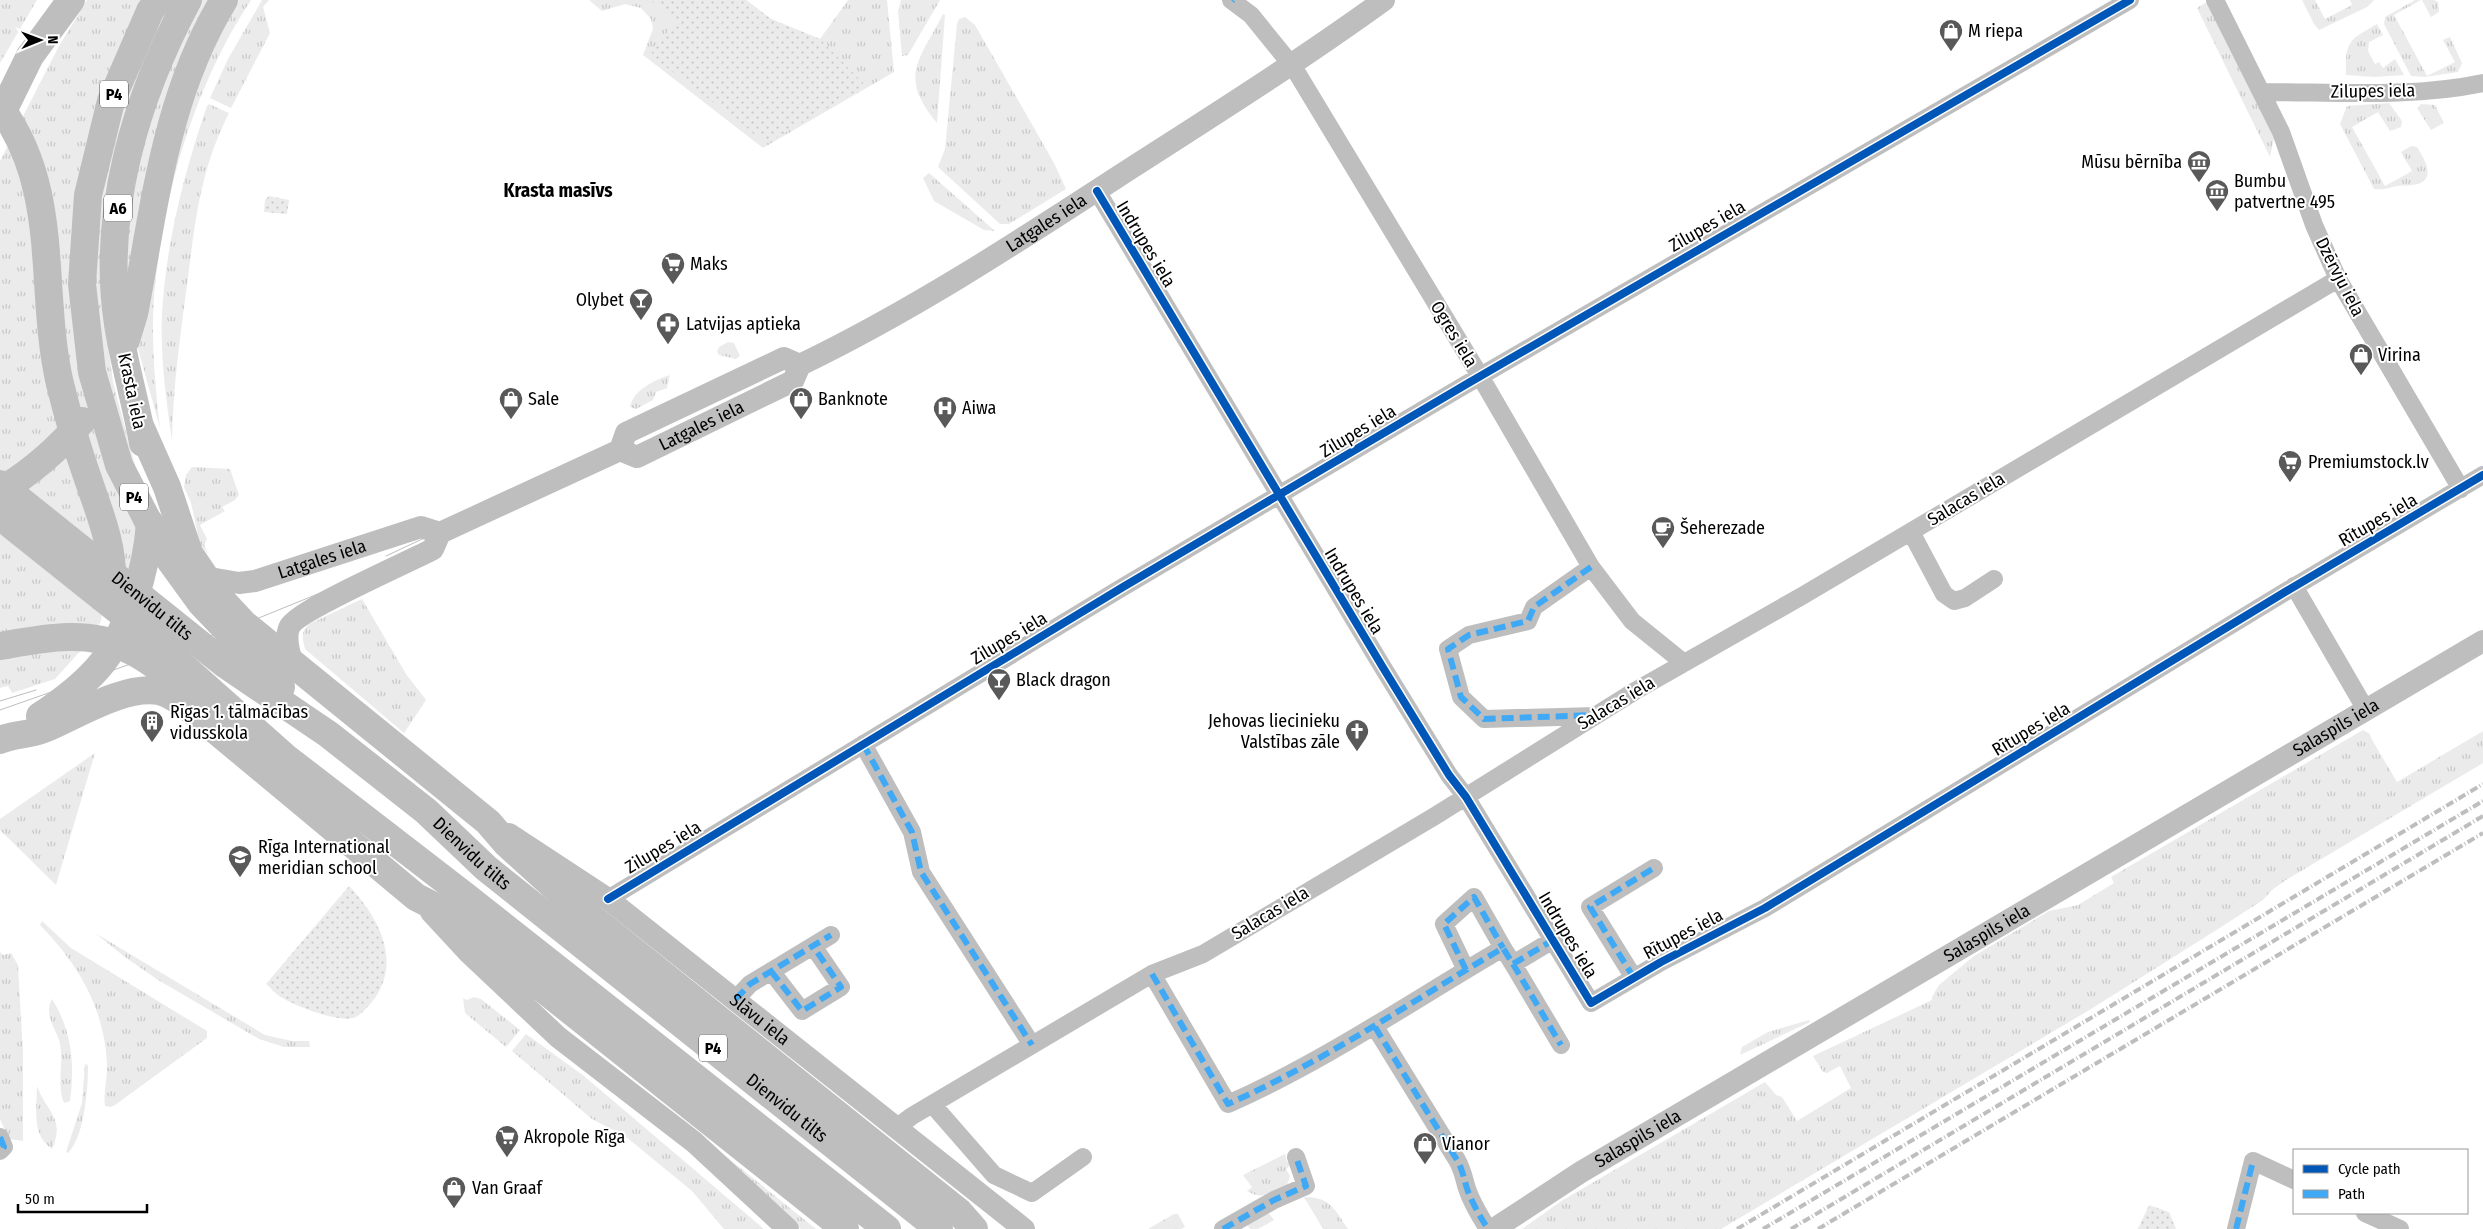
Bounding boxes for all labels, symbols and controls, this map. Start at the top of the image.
north arrow [15,15,65,65]
shop icon: M riepa [1938,18,1964,52]
place label: M riepa [1968,20,2023,42]
text: N [44,35,61,44]
street label: Zilupes iela [2331,79,2416,103]
road number: P4 [100,80,128,108]
museum icon: Mūsu bērnība [2186,149,2212,183]
place label: Mūsu bērnība [2081,151,2182,173]
place label: Bumbu patvertne 495 [2234,170,2335,213]
museum icon: Bumbu patvertne 495 [2204,178,2230,212]
district label: Krasta masīvs [503,179,613,202]
street label: Latgales iela [1002,189,1091,257]
road number: A6 [104,194,132,222]
street label: Zilupes iela [1665,195,1749,257]
street label: Indrupes iela [1112,197,1180,291]
street label: Dzērvju iela [2311,234,2369,320]
supermarket icon: Maks [660,251,686,285]
place label: Maks [690,253,728,275]
bar icon: Olybet [628,287,654,321]
place label: Olybet [576,289,624,311]
street label: Ogres iela [1426,297,1482,371]
pharmacy icon: Latvijas aptieka [655,311,681,345]
place label: Latvijas aptieka [686,313,801,335]
shop icon: Virina [2348,342,2374,376]
place label: Virina [2378,344,2421,366]
street label: Krasta iela [113,351,151,431]
shop icon: Sale [498,386,524,420]
shop icon: Banknote [788,386,814,420]
place label: Sale [528,388,559,410]
place label: Banknote [818,388,888,410]
hospital icon: Aiwa [932,395,958,429]
street label: Latgales iela [655,396,747,456]
place label: Aiwa [962,397,997,419]
street label: Zilupes iela [1316,400,1400,462]
supermarket icon: Premiumstock.lv [2277,449,2303,483]
place label: Premiumstock.lv [2308,451,2429,473]
street label: Salacas iela [1923,467,2009,531]
road number: P4 [120,484,148,511]
street label: Rītupes iela [2335,489,2421,551]
cafe icon: Šeherezade [1650,515,1676,549]
place label: Šeherezade [1680,517,1765,539]
street label: Latgales iela [275,535,369,584]
street label: Indrupes iela [1320,544,1388,638]
street label: Dienvidu tilts [107,567,198,645]
street label: Zilupes iela [967,607,1051,669]
bar icon: Black dragon [986,667,1012,701]
place label: Black dragon [1016,669,1111,691]
street label: Salacas iela [1573,671,1659,735]
street label: Salaspils iela [2289,694,2383,762]
street label: Rītupes iela [1988,697,2074,761]
place label: Rīgas 1. tālmācības vidusskola [170,701,309,744]
building icon: Rīgas 1. tālmācības vidusskola [139,709,165,743]
place label: Jehovas liecinieku Valstības zāle [1208,710,1340,753]
church icon: Jehovas liecinieku Valstības zāle [1344,718,1370,752]
street label: Dienvidu tilts [428,812,516,895]
street label: Zilupes iela [621,816,705,878]
place label: Rīga International meridian school [258,836,390,879]
school or university icon: Rīga International meridian school [227,844,253,878]
street label: Salacas iela [1227,881,1313,945]
street label: Indrupes iela [1534,888,1602,982]
street label: Salaspils iela [1940,899,2034,967]
street label: Rītupes iela [1639,904,1727,964]
street label: Slāvu iela [725,989,794,1050]
road number: P4 [699,1034,727,1062]
street label: Dienvidu tilts [742,1069,832,1147]
street label: Salaspils iela [1591,1105,1685,1172]
supermarket icon: Akropole Rīga [494,1124,520,1158]
place label: Akropole Rīga [524,1126,625,1148]
shop icon: Vianor [1412,1131,1438,1165]
place label: Vianor [1442,1133,1490,1155]
legend [2293,1149,2468,1214]
text: Cycle path [2338,1160,2401,1178]
shop icon: Van Graaf [441,1175,467,1209]
place label: Van Graaf [472,1177,544,1199]
scale bar [18,1182,146,1214]
text: Path [2338,1185,2365,1203]
text: 50 m [25,1190,55,1208]

